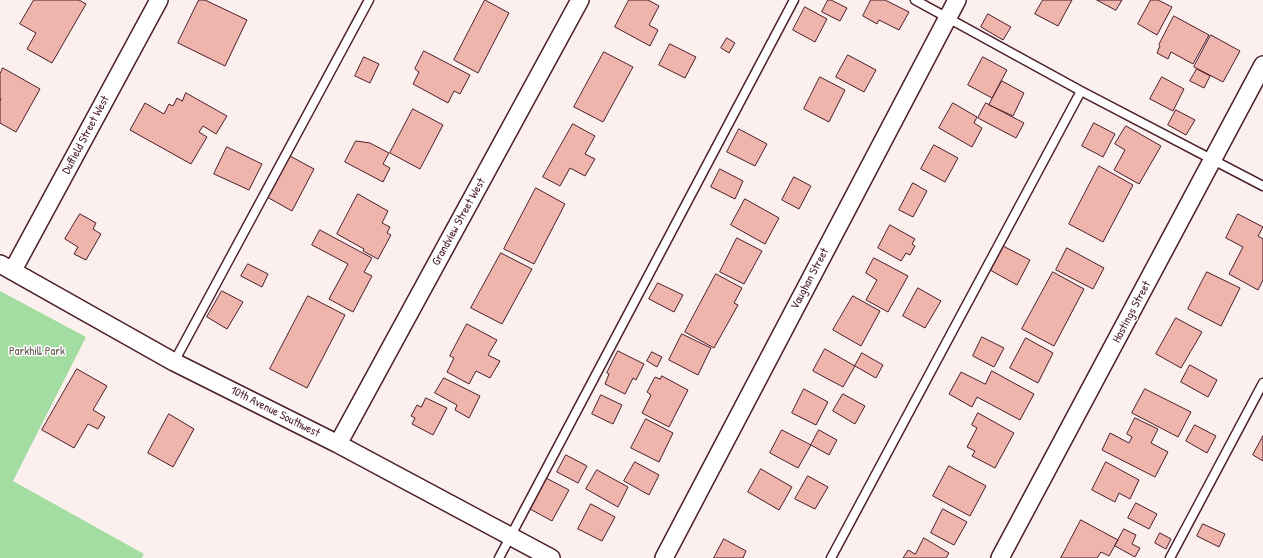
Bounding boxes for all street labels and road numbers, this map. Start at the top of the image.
street label: Duffield Street West [59,93,113,177]
street label: Grandview Street West [429,176,489,268]
street label: Vaughan Street [788,246,832,312]
street label: Hastings Street [1110,279,1154,345]
street label: 10th Avenue Southwest [228,383,322,441]

